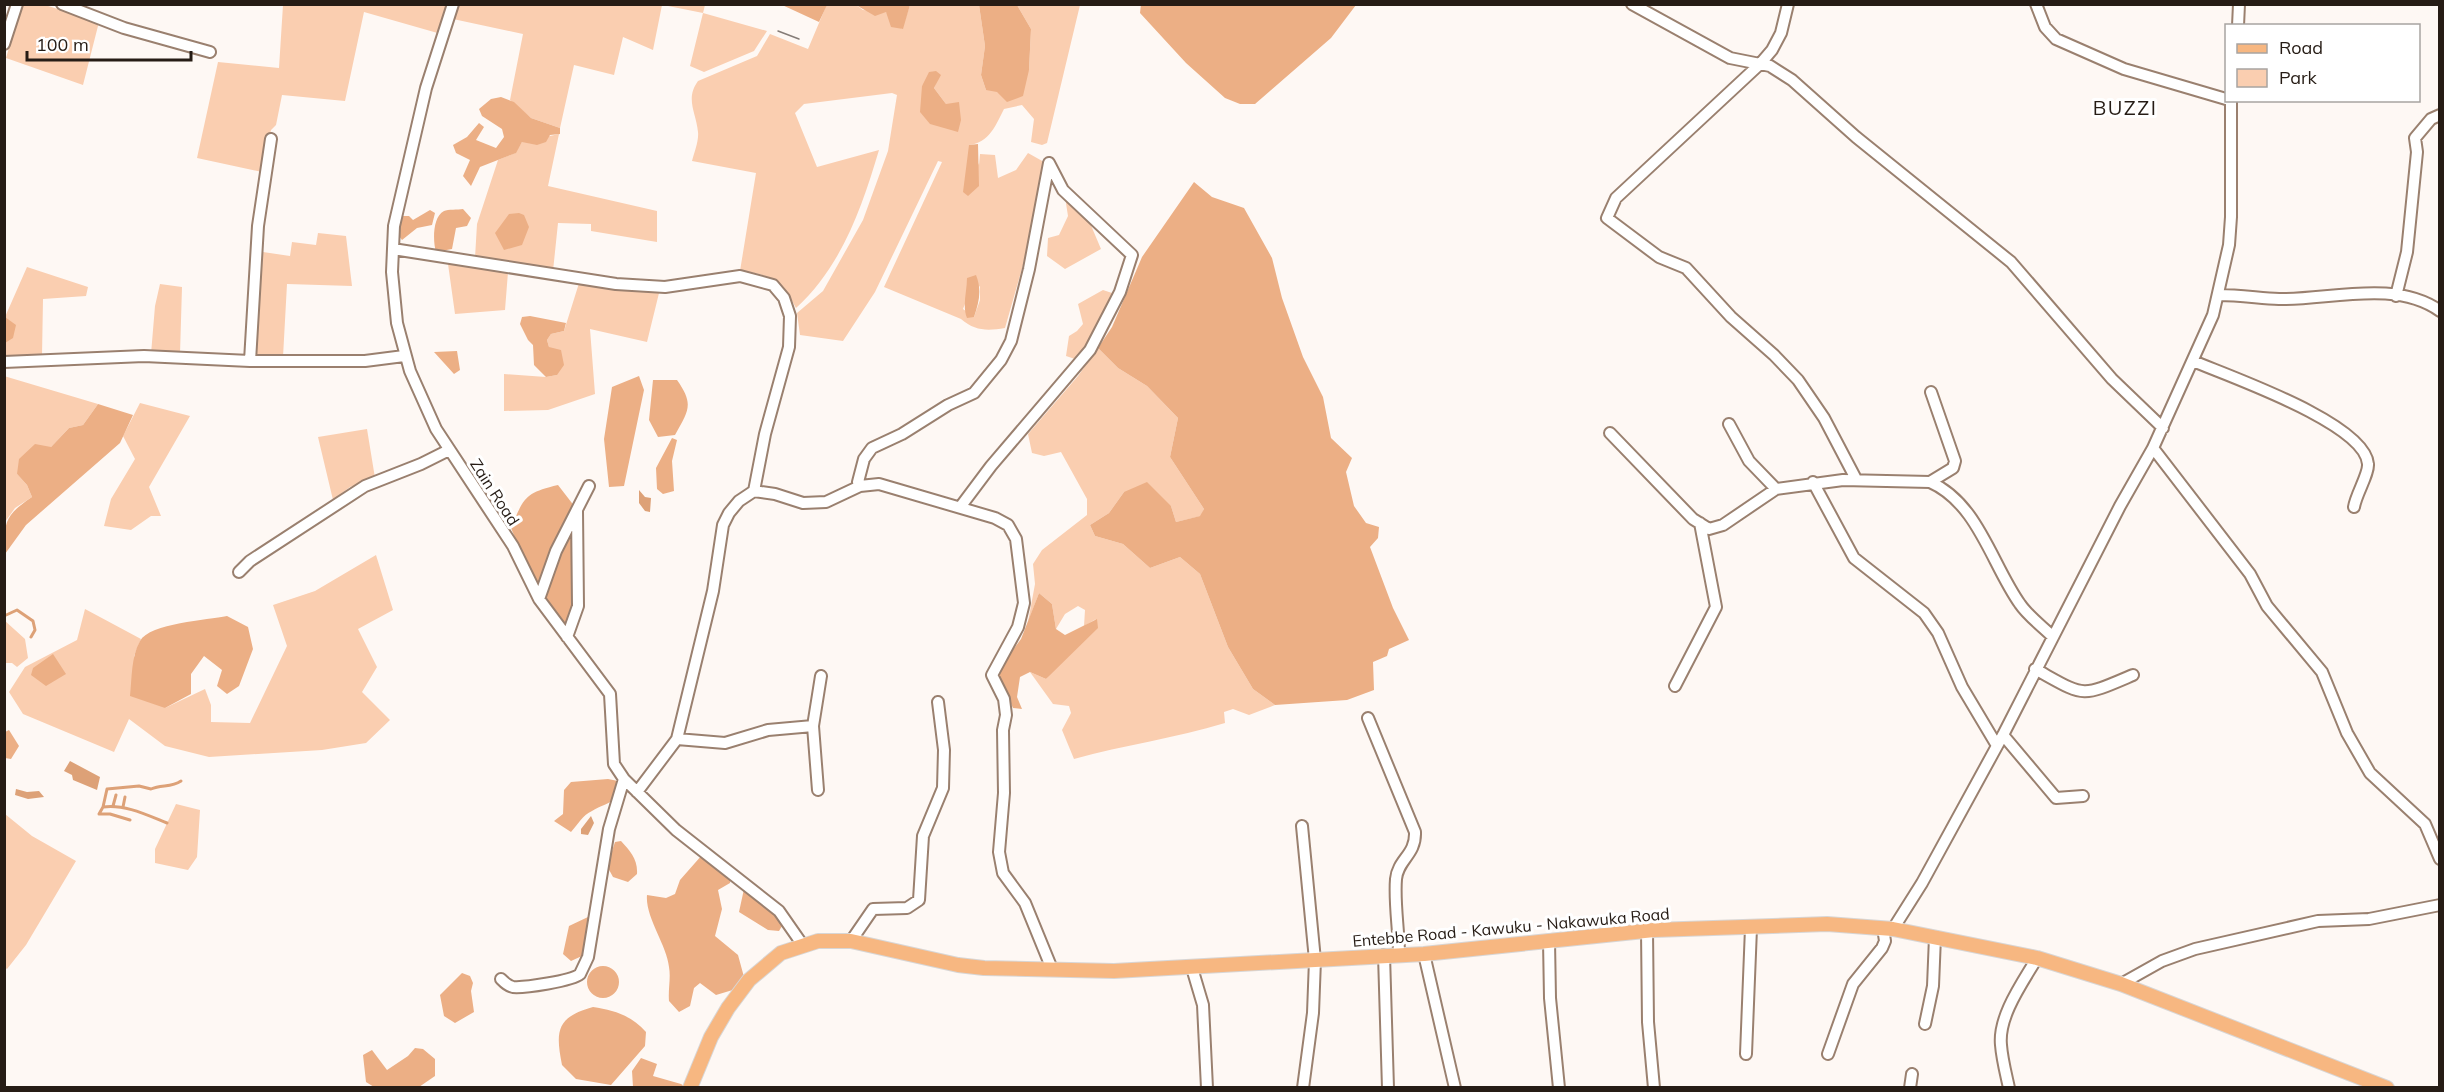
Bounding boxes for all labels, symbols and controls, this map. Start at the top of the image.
scale bar [27,24,190,62]
legend [2225,24,2420,102]
text: 100 m [36,33,89,56]
text: Road [2279,36,2323,59]
text: Park [2279,66,2318,89]
district label: BUZZI [2093,95,2157,120]
street label: Zain Road [466,455,524,529]
street label: Entebbe Road - Kawuku - Nakawuka Road [1351,903,1671,951]

